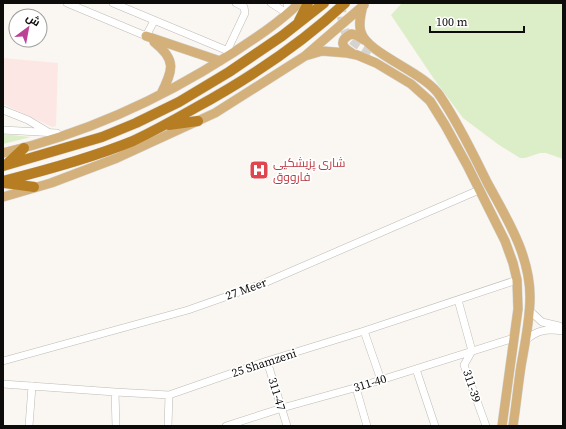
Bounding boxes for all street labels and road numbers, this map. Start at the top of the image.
street label: 27 Meer [223,274,269,304]
street label: 25 Shamzeni [230,345,299,381]
street label: 311-39 [459,367,485,405]
street label: 311-40 [352,370,388,396]
street label: 311-47 [264,376,290,412]

